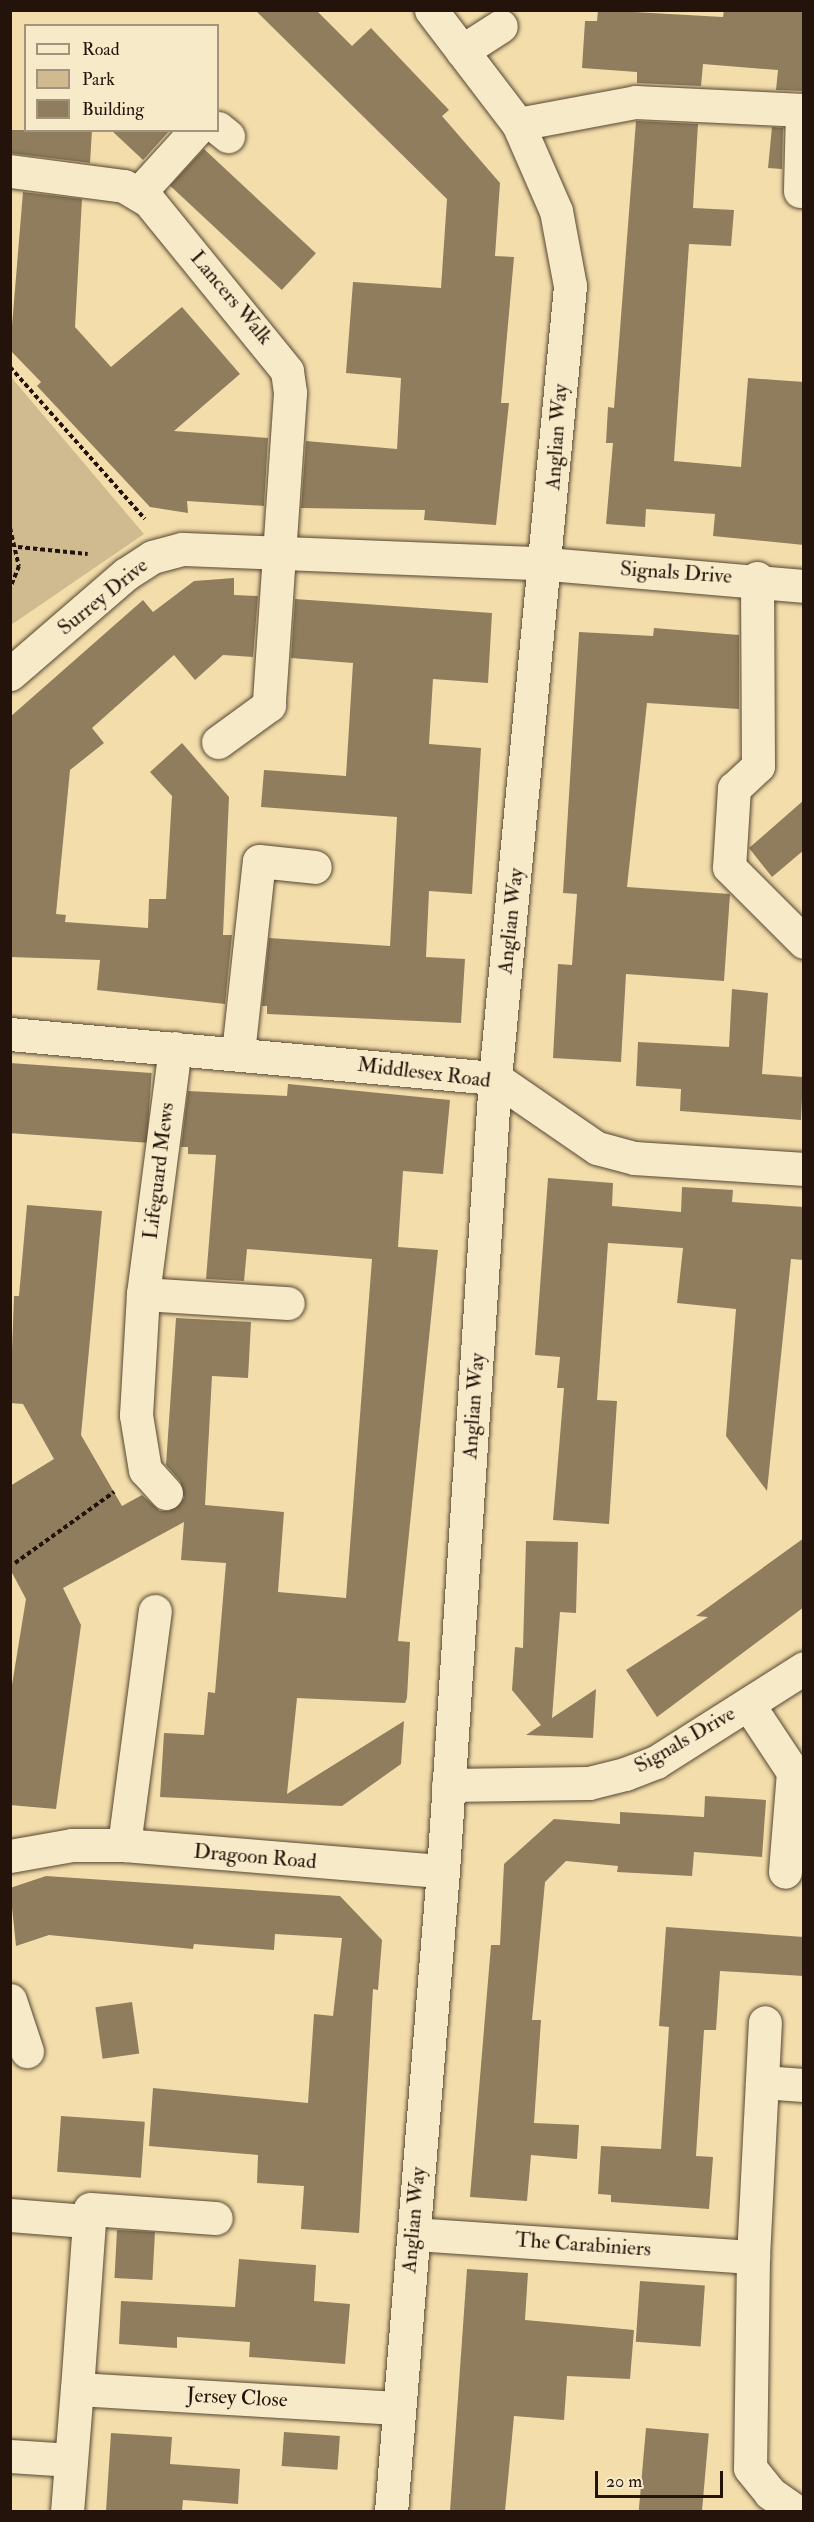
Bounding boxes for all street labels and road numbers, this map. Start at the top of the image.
street label: Lancers Walk [184,246,278,350]
street label: Anglian Way [541,383,573,491]
street label: Surrey Drive [53,553,153,641]
street label: Signals Drive [619,557,733,589]
street label: Anglian Way [493,867,529,975]
street label: Middlesex Road [356,1052,492,1094]
street label: Lifeguard Mews [138,1101,180,1241]
street label: Anglian Way [458,1352,490,1460]
street label: Signals Drive [630,1701,740,1779]
street label: Dragoon Road [193,1839,317,1875]
street label: Anglian Way [397,2166,431,2274]
street label: The Carabiniers [514,2228,652,2262]
street label: Jersey Close [186,2383,288,2413]

